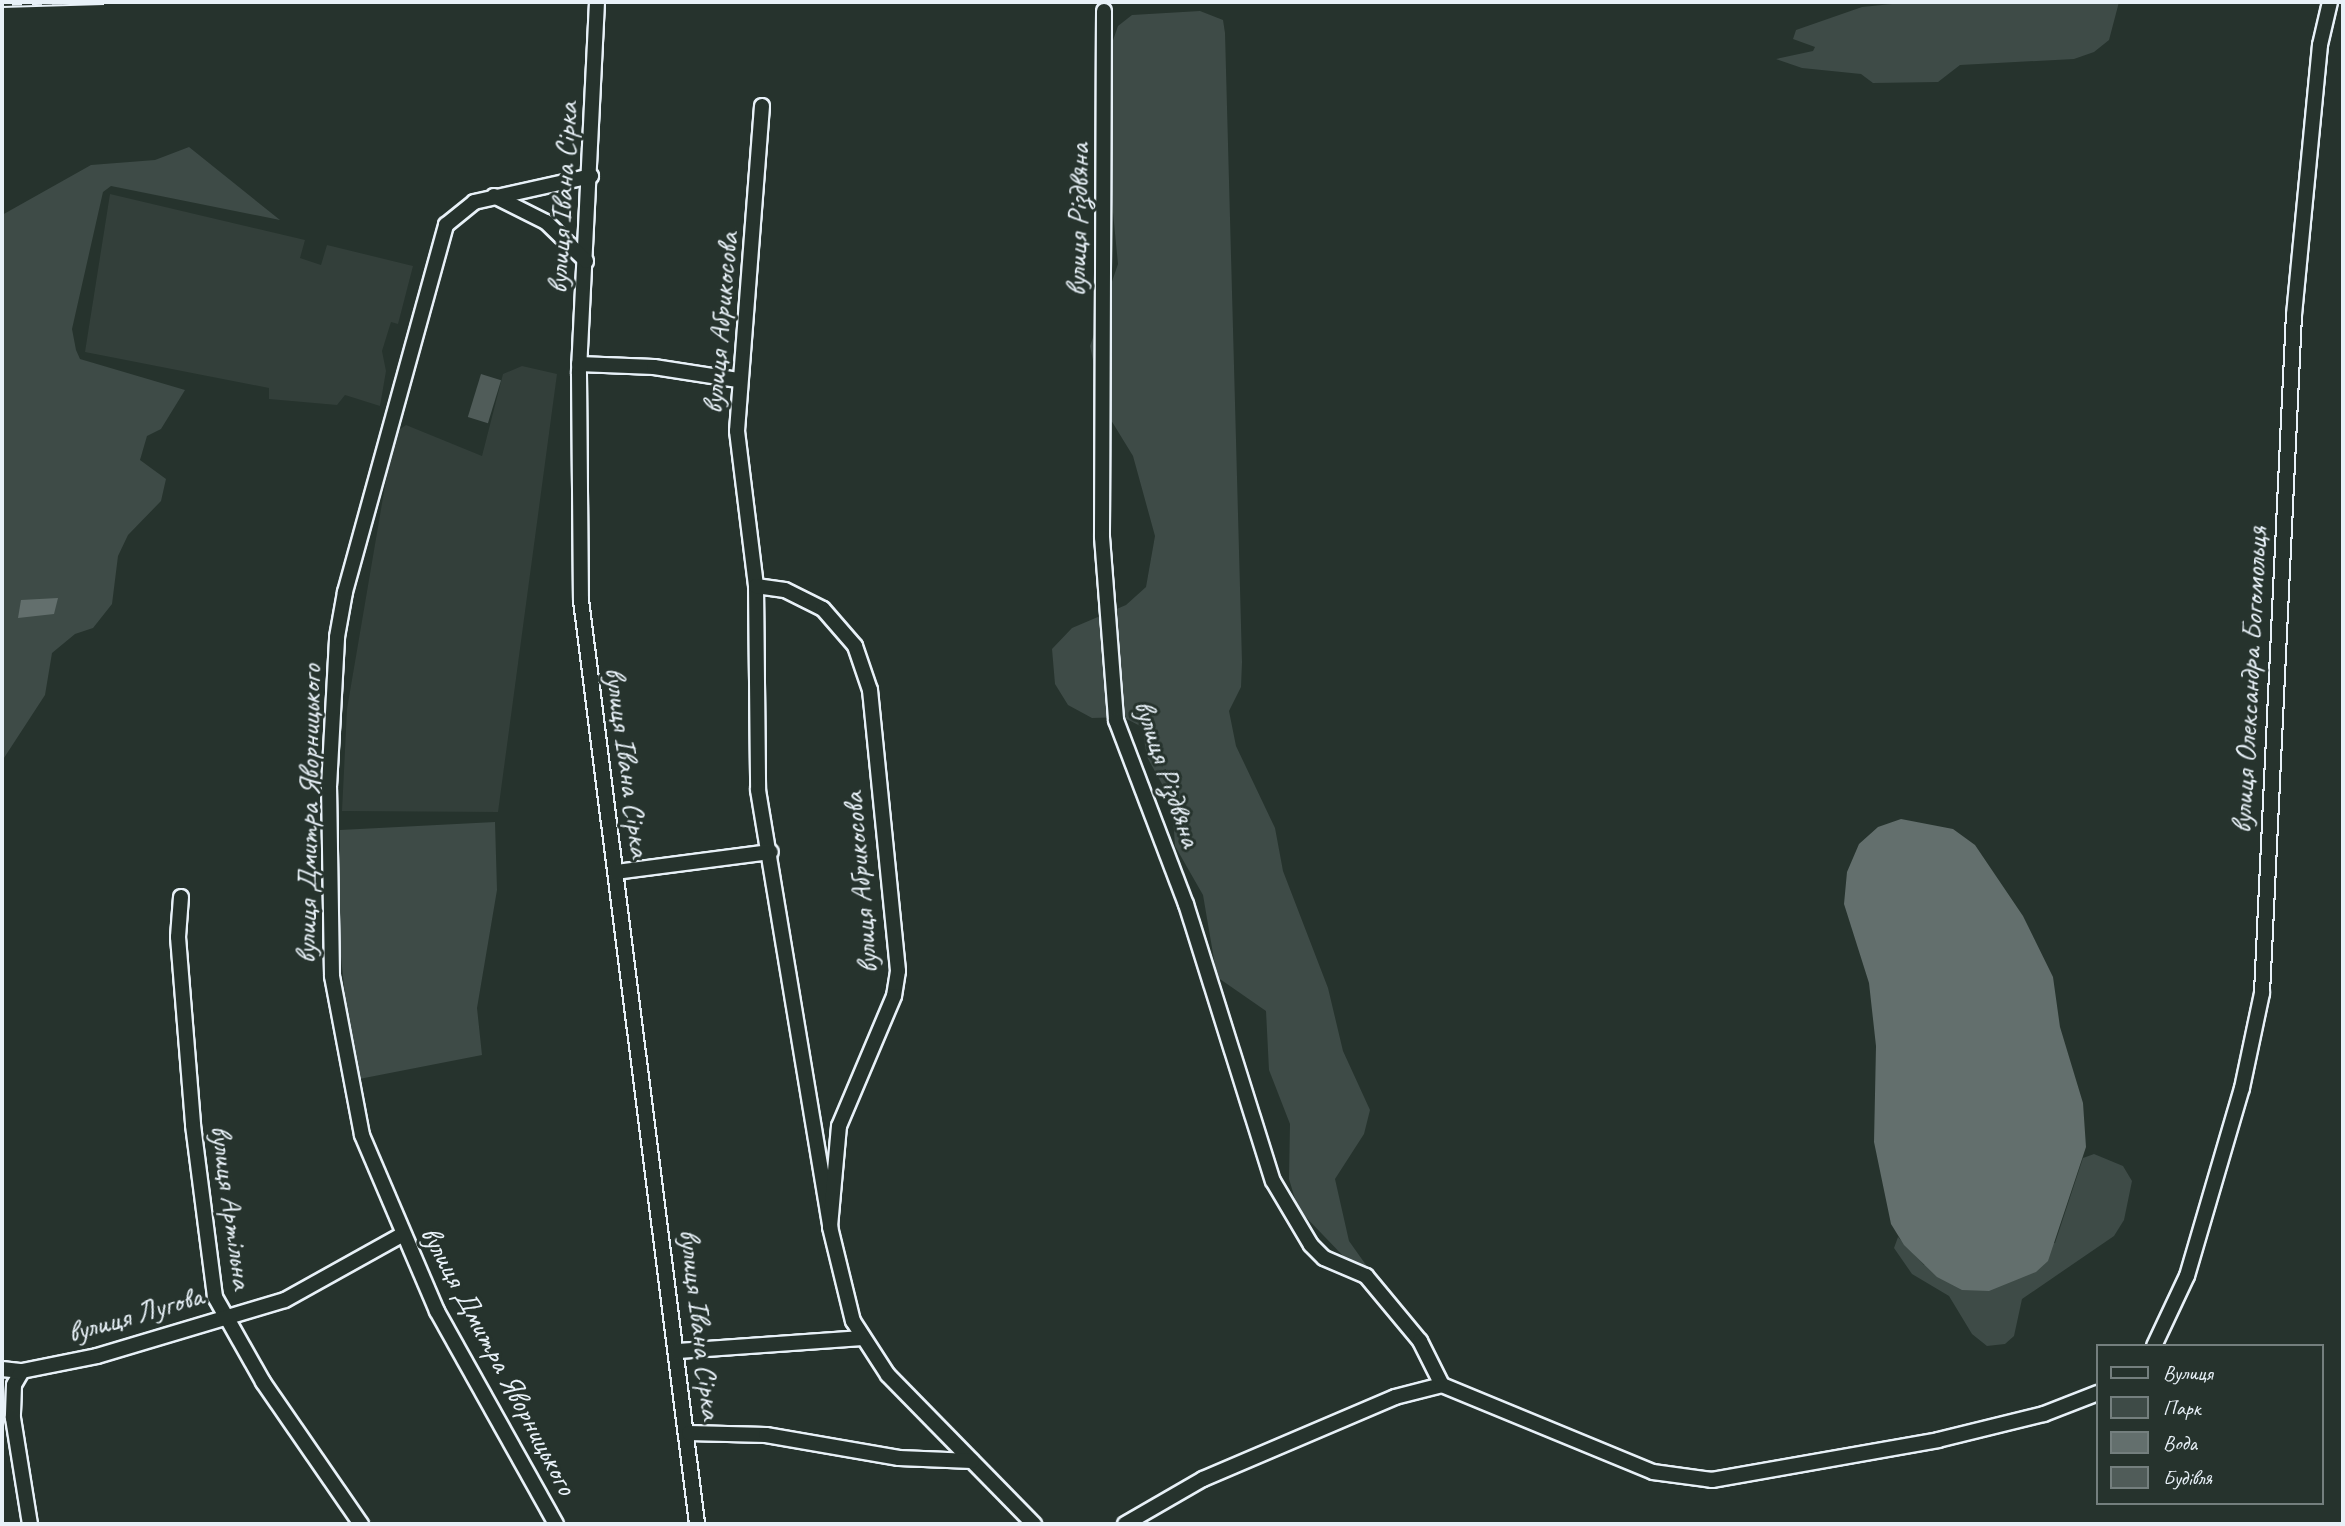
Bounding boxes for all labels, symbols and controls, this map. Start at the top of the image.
street label: вулиця Івана Сірка [539,101,585,295]
street label: вулиця Різдвяна [1058,143,1096,297]
street label: вулиця Абрикосова [694,231,746,415]
street label: вулиця Олександра Богомольця [2223,526,2275,834]
street label: вулиця Дмитра Яворницького [287,664,329,964]
street label: вулиця Івана Сірка [597,665,659,859]
street label: вулиця Різдвяна [1126,695,1210,851]
street label: вулиця Абрикосова [834,791,886,975]
street label: вулиця Артільна [203,1123,261,1291]
street label: вулиця Дмитра Яворницького [413,1219,585,1501]
street label: вулиця Івана Сірка [671,1227,731,1421]
street label: вулиця Лугова [63,1278,207,1350]
legend [2096,1344,2324,1505]
text: Вулиця [2163,1360,2213,1386]
text: Парк [2163,1395,2200,1421]
text: Вода [2163,1430,2197,1456]
text: Будівля [2163,1465,2212,1491]

